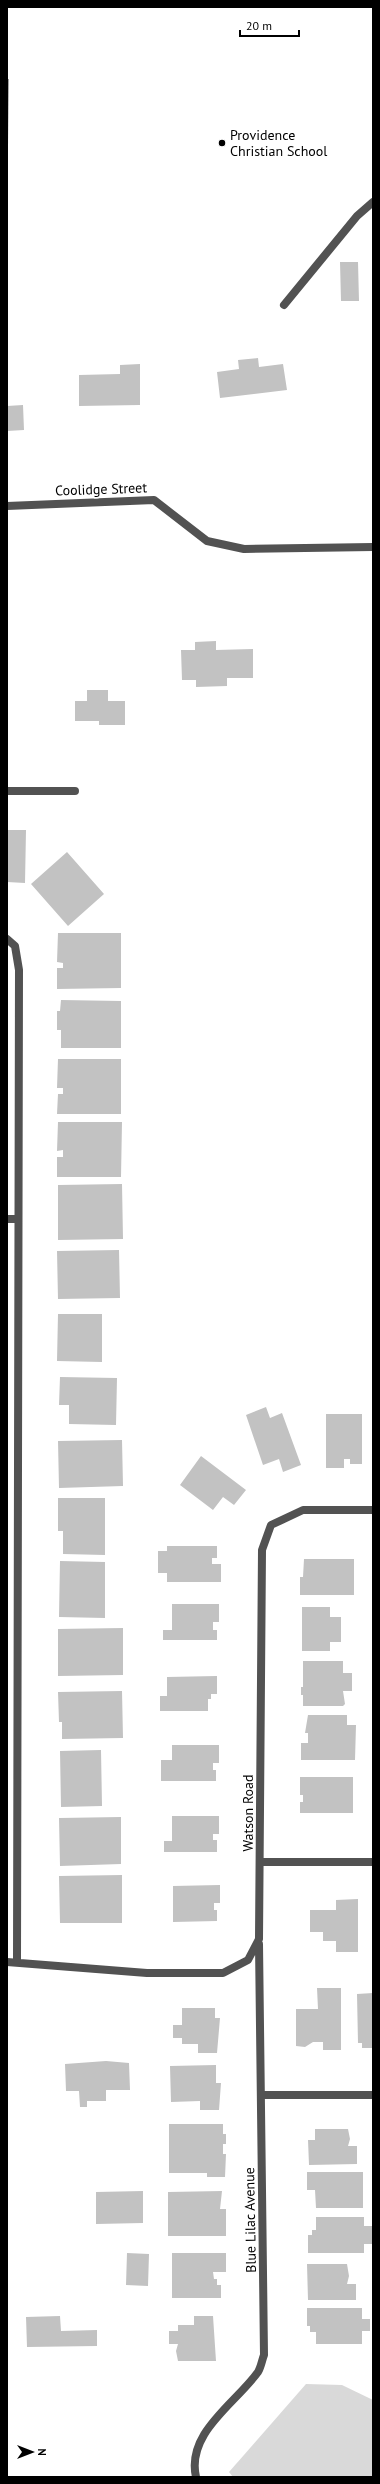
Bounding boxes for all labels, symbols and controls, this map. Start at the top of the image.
scale bar [240,12,299,38]
text: 20 m [246,18,272,33]
place label: Providence Christian School [230,126,327,160]
marker: Providence Christian School [217,138,227,148]
street label: Coolidge Street [55,478,148,500]
street label: Watson Road [239,1774,257,1852]
street label: Blue Lilac Avenue [240,2167,260,2273]
north arrow [12,2432,52,2472]
text: N [35,2448,49,2456]

